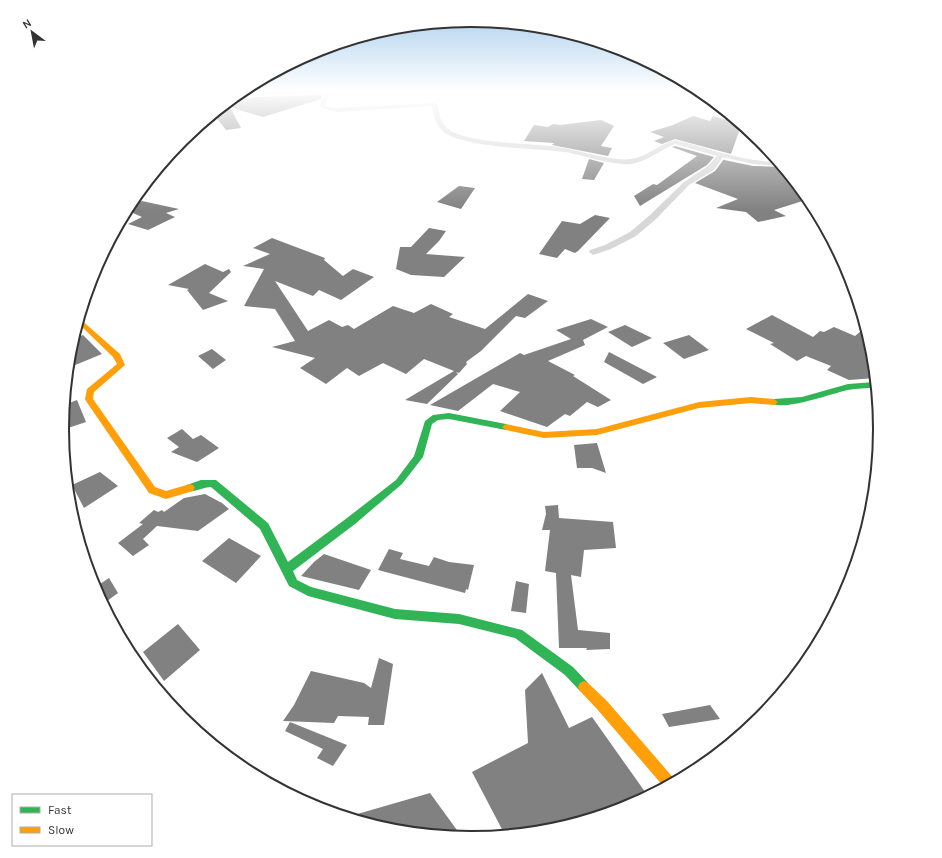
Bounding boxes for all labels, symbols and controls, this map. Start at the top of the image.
north arrow [12,12,52,52]
text: N [20,16,34,32]
legend [12,794,152,846]
text: Fast [48,803,72,817]
text: Slow [48,823,74,837]

